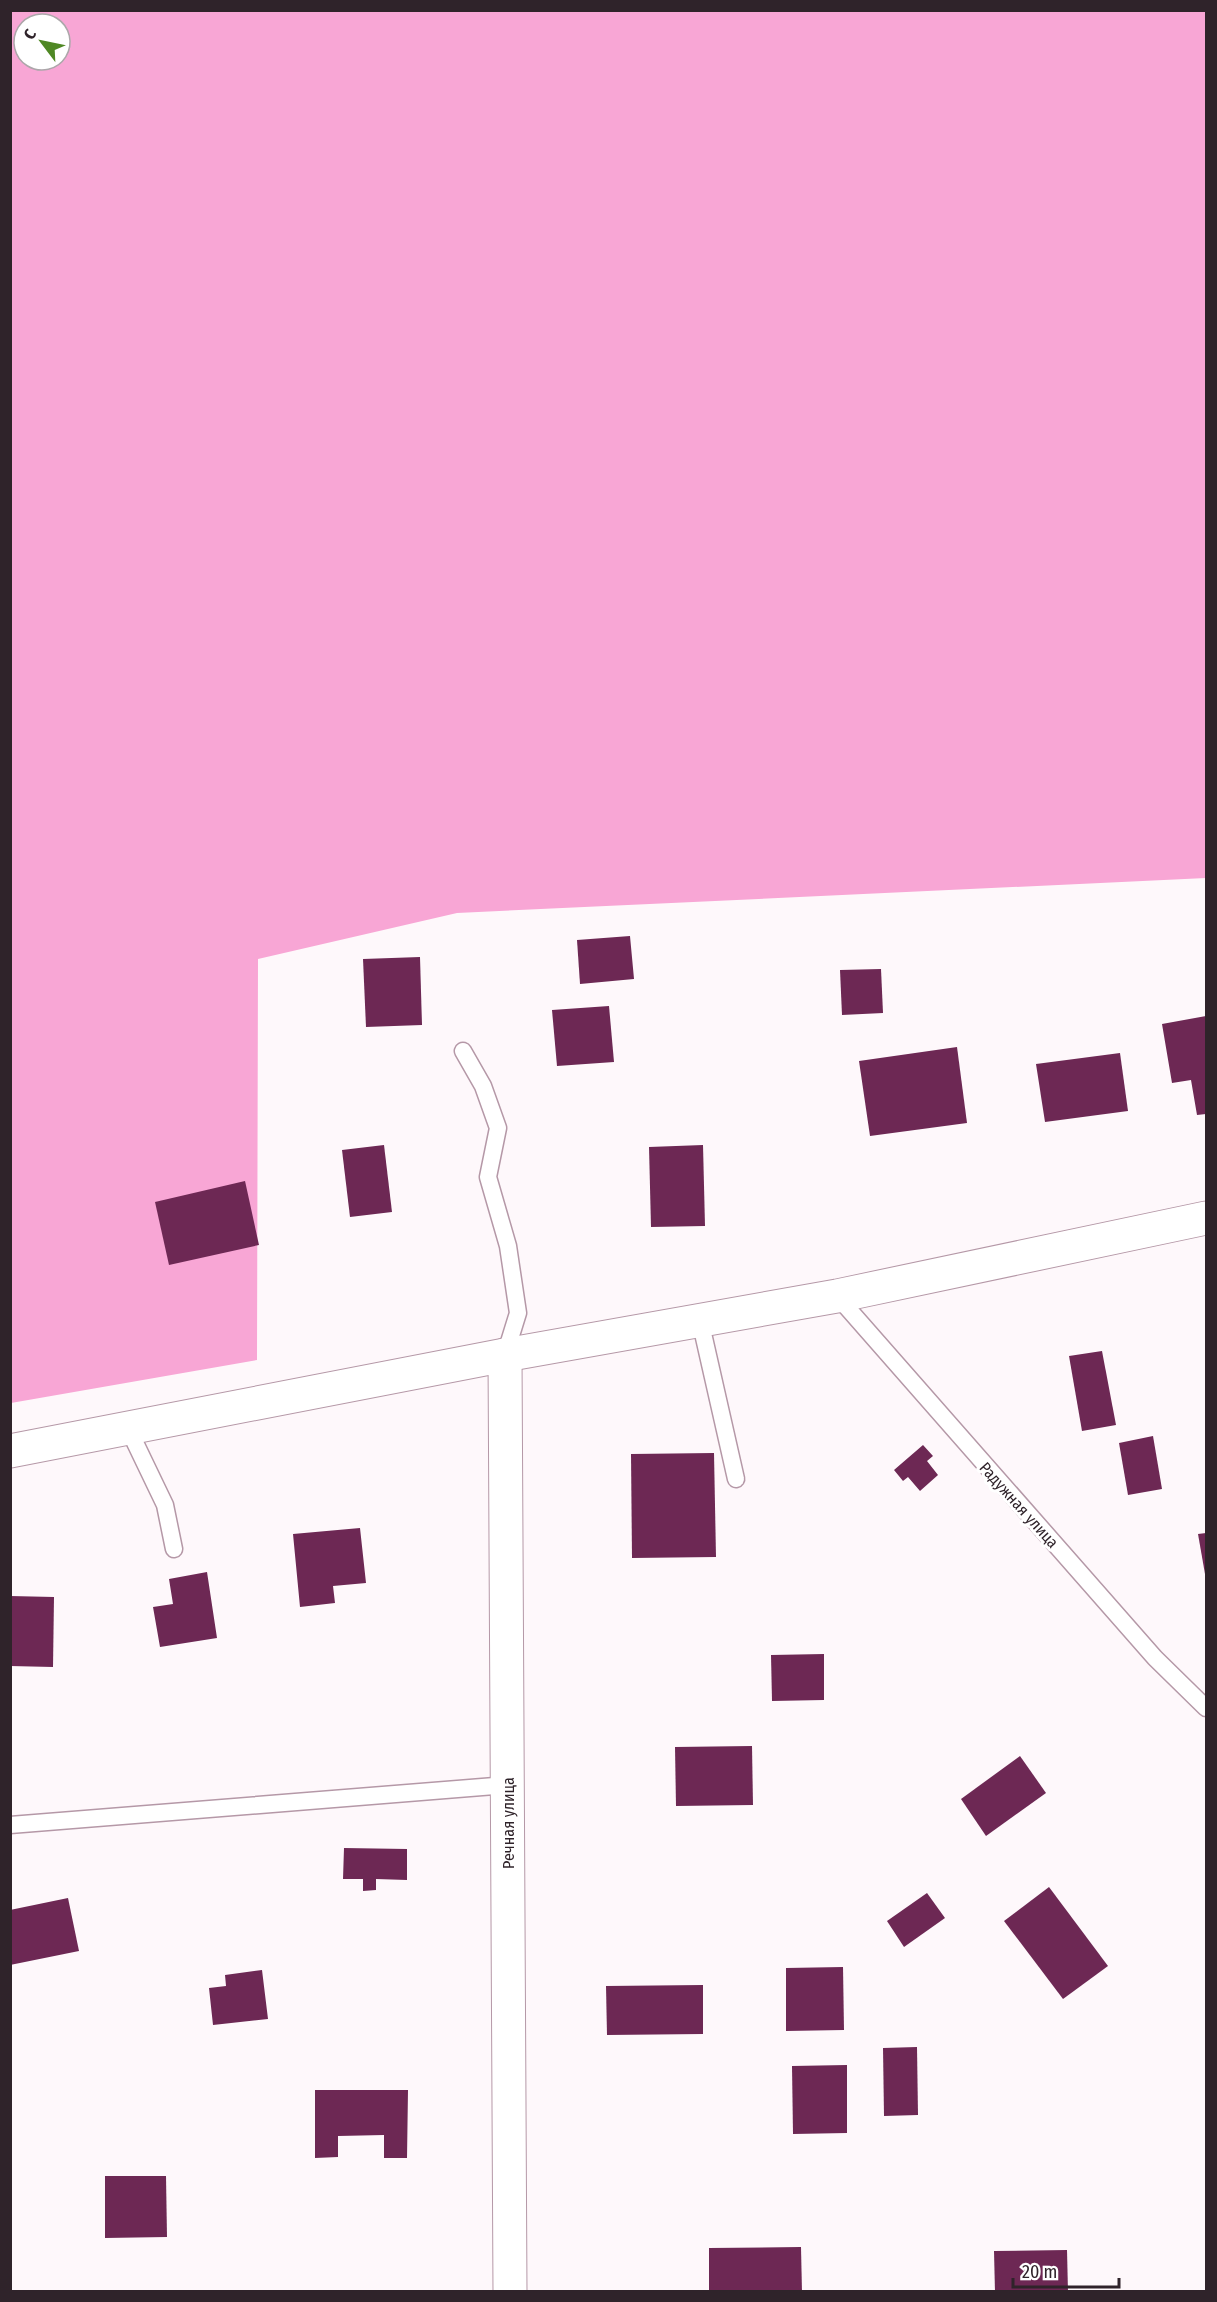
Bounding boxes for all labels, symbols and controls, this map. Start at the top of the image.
north arrow [12,12,72,72]
text: С [19,25,40,43]
street label: Радужная улица [975,1458,1063,1552]
street label: Речная улица [499,1777,518,1869]
scale bar [1013,2251,1120,2289]
text: 20 m [1022,2261,1057,2283]

